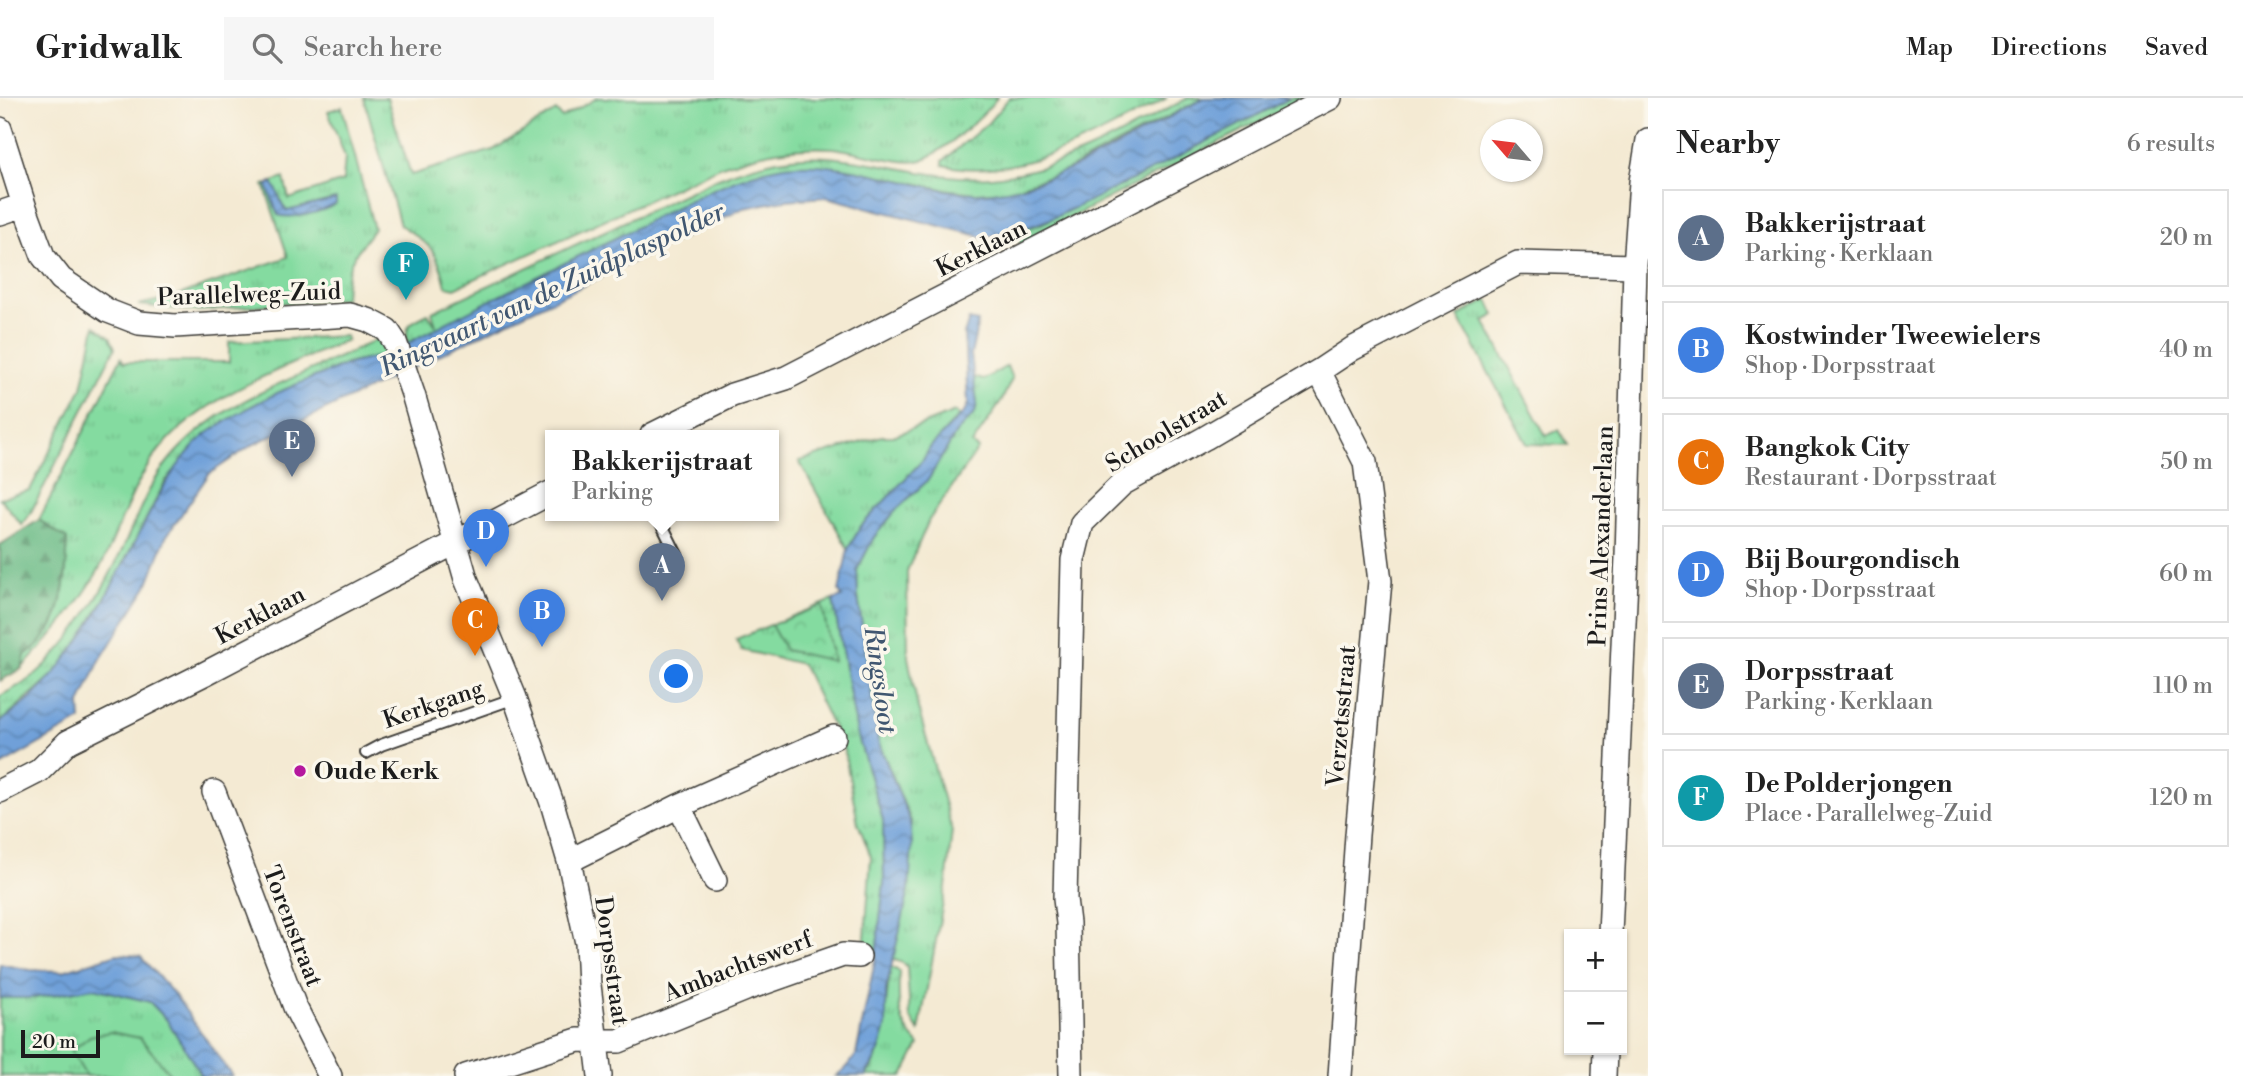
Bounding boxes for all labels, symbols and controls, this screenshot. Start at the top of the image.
search box [224,17,714,80]
text: Gridwalk [35,28,182,69]
icon: search [248,29,286,67]
text: Search here [304,32,442,64]
text: Map [1906,33,1953,63]
text: Directions [1991,33,2107,63]
text: Saved [2145,33,2208,63]
north arrow [1480,119,1543,182]
text: Nearby [1676,125,1780,163]
text: 6 results [2127,130,2215,158]
water label: Ringvaart van de Zuidplaspolder [374,195,731,385]
text: Bakkerijstraat [1745,208,1925,240]
street label: Kerklaan [931,213,1032,284]
text: A [1693,224,1709,252]
text: 20 m [2160,224,2213,252]
text: Parking · Kerklaan [1745,240,1933,268]
pin: F [383,242,429,300]
street label: Parallelweg-Zuid [156,277,342,313]
text: Kostwinder Tweewielers [1745,320,2041,352]
text: B [1692,336,1710,364]
text: 40 m [2159,336,2213,364]
text: Shop · Dorpsstraat [1745,352,1936,380]
street label: Schoolstraat [1100,384,1233,480]
pin: E [269,419,315,477]
street label: Prins Alexanderlaan [1583,425,1621,647]
popup [545,430,779,521]
text: Bangkok City [1745,432,1910,464]
text: Bakkerijstraat [572,446,752,478]
text: C [1693,448,1709,476]
text: 50 m [2160,448,2213,476]
text: Restaurant · Dorpsstraat [1745,464,1997,492]
text: Parking [572,478,653,506]
pin: D [463,509,509,567]
pin: A [639,543,685,601]
text: Bij Bourgondisch [1745,544,1960,576]
text: D [1692,560,1710,588]
text: 60 m [2159,560,2213,588]
text: Shop · Dorpsstraat [1745,576,1936,604]
street label: Kerklaan [210,580,311,652]
pin: B [519,589,565,647]
pin: C [452,598,498,656]
water label: Ringsloot [857,623,903,736]
street label: Verzetsstraat [1321,643,1363,789]
text: Dorpsstraat [1745,656,1893,688]
your location [659,659,693,693]
text: E [1693,672,1709,700]
text: 110 m [2153,672,2213,700]
street label: Kerkgang [379,674,488,736]
text: Parking · Kerklaan [1745,688,1933,716]
place label: Oude Kerk [314,757,440,787]
marker: Oude Kerk [292,763,308,779]
text: De Polderjongen [1745,768,1953,800]
text: F [1693,784,1709,812]
text: 120 m [2149,784,2213,812]
text: Place · Parallelweg-Zuid [1745,800,1992,828]
street label: Torenstraat [255,862,329,992]
street label: Dorpsstraat [587,895,635,1028]
street label: Ambachtswerf [659,924,818,1009]
map controls [1564,929,1627,1055]
button: + [1564,929,1627,992]
button: − [1564,992,1627,1055]
scale bar [21,1027,100,1059]
text: 20 m [32,1030,76,1054]

